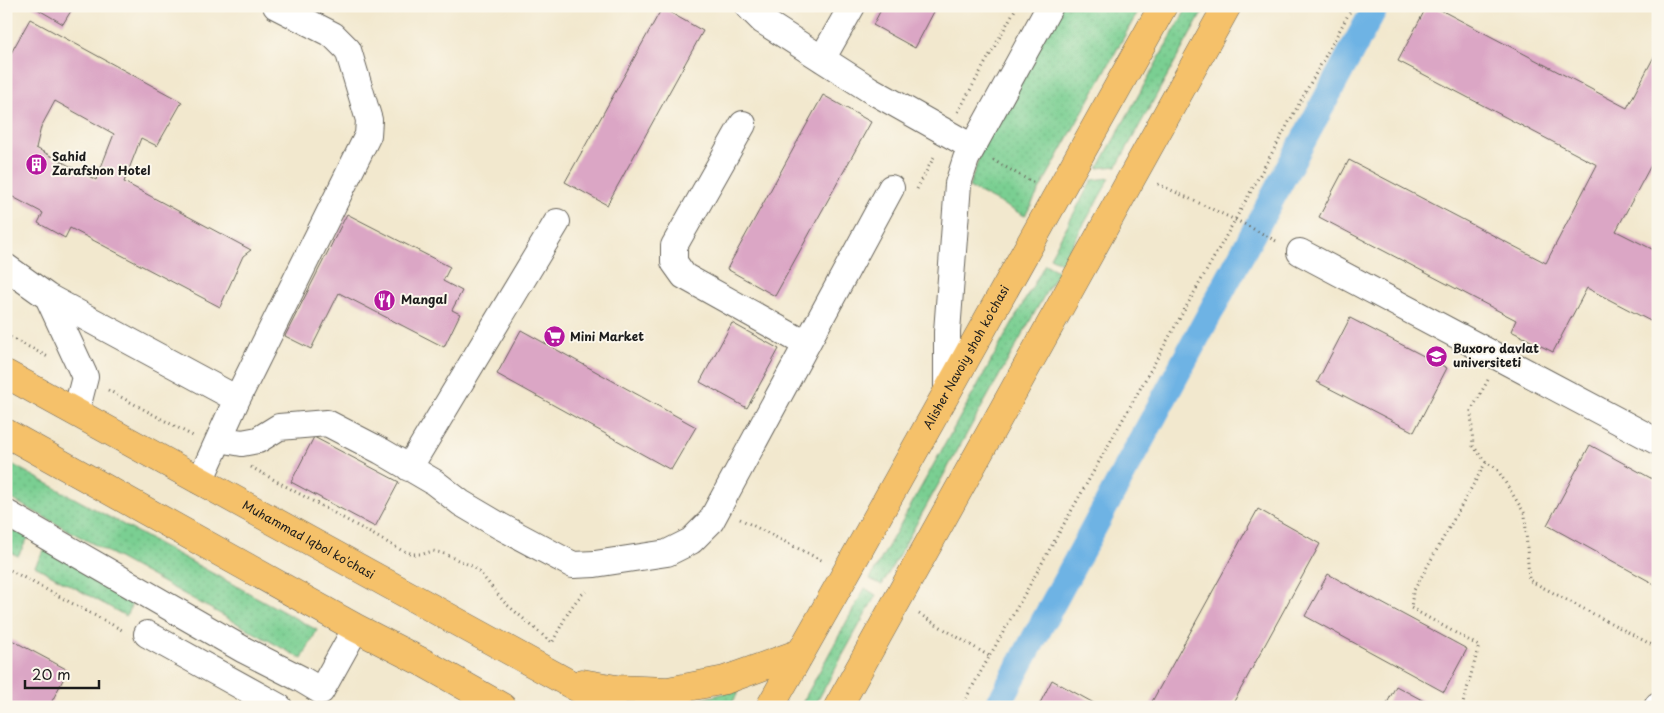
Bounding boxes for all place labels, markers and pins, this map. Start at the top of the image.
place label: Sahid Zarafshon Hotel [52,147,150,179]
building icon: Sahid Zarafshon Hotel [24,152,48,176]
restaurant icon: Mangal [373,288,397,312]
place label: Mangal [401,290,448,308]
supermarket icon: Mini Market [542,325,566,349]
place label: Mini Market [570,327,644,345]
place label: Buxoro davlat universiteti [1453,339,1539,371]
school or university icon: Buxoro davlat universiteti [1425,344,1449,368]

